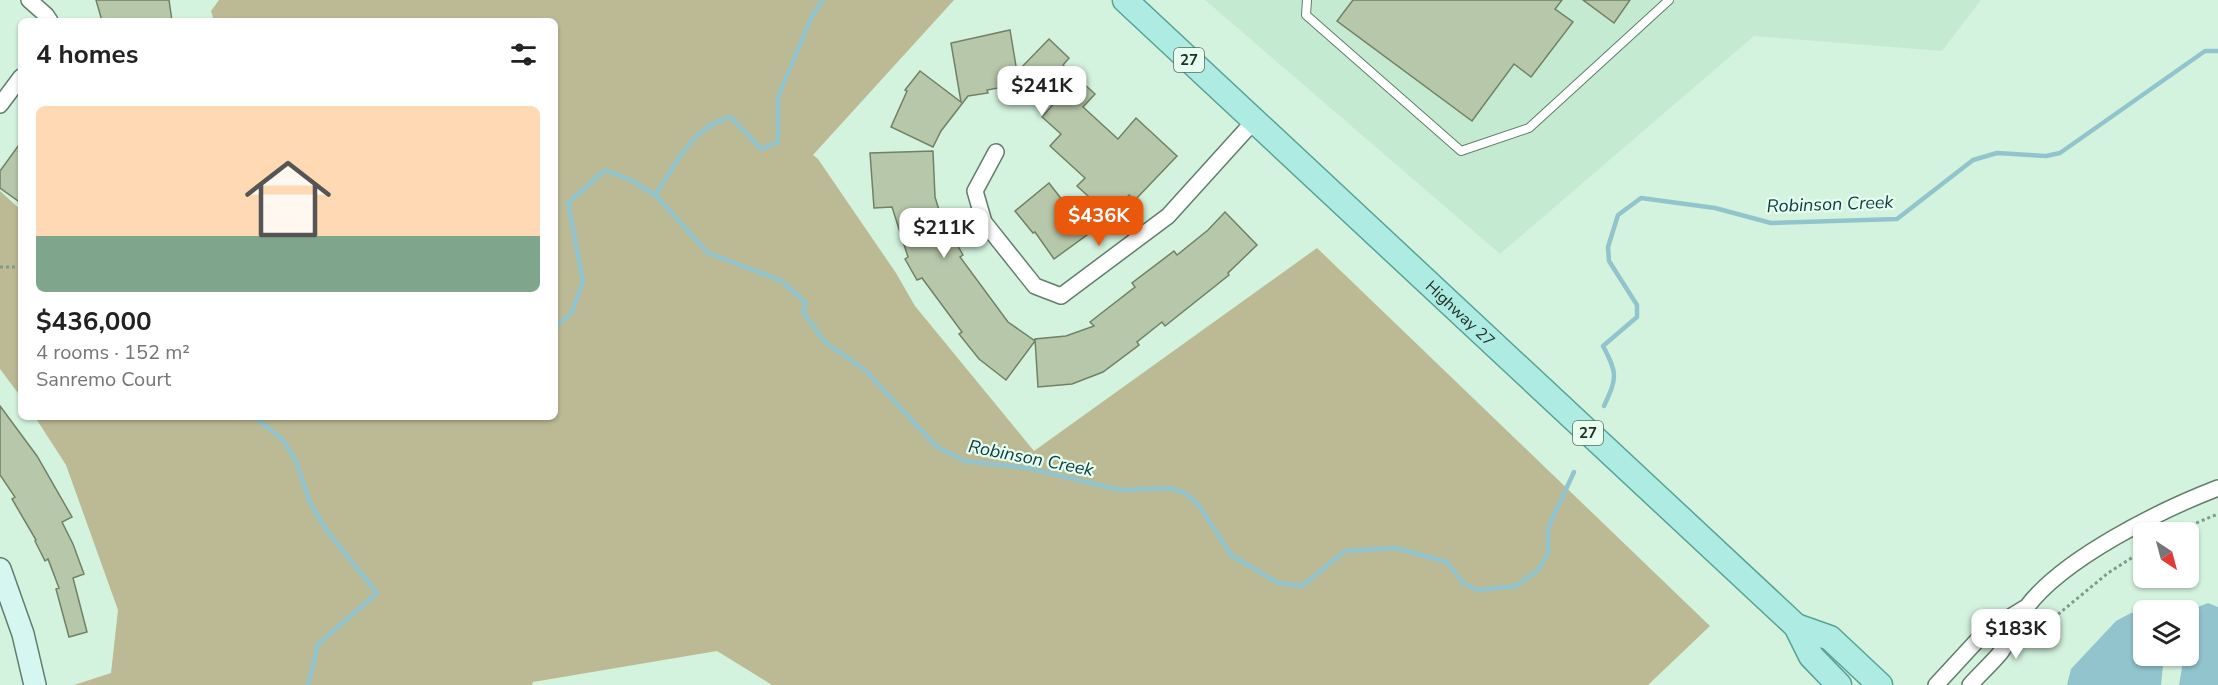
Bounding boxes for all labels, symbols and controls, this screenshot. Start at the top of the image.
text: 4 homes [36,37,138,72]
icon: filters [507,38,540,71]
road number: 27 [1174,48,1204,72]
pin: $241K [1000,66,1084,117]
text: $241K [1011,72,1073,99]
icon: home [234,145,342,253]
water label: Robinson Creek [1766,190,1895,218]
pin: $436K [1057,196,1141,247]
text: $436K [1068,202,1130,229]
pin: $211K [902,208,986,259]
text: $211K [913,214,975,241]
street label: Highway 27 [1420,276,1499,352]
text: $436,000 [36,304,152,339]
text: 4 rooms · 152 m² [36,339,190,366]
text: Sanremo Court [36,366,171,393]
road number: 27 [1573,421,1603,445]
water label: Robinson Creek [966,434,1097,482]
north arrow [2133,522,2199,588]
map controls [2133,522,2199,666]
button: layers [2133,600,2199,666]
pin: $183K [1974,609,2058,660]
text: $183K [1985,615,2047,642]

